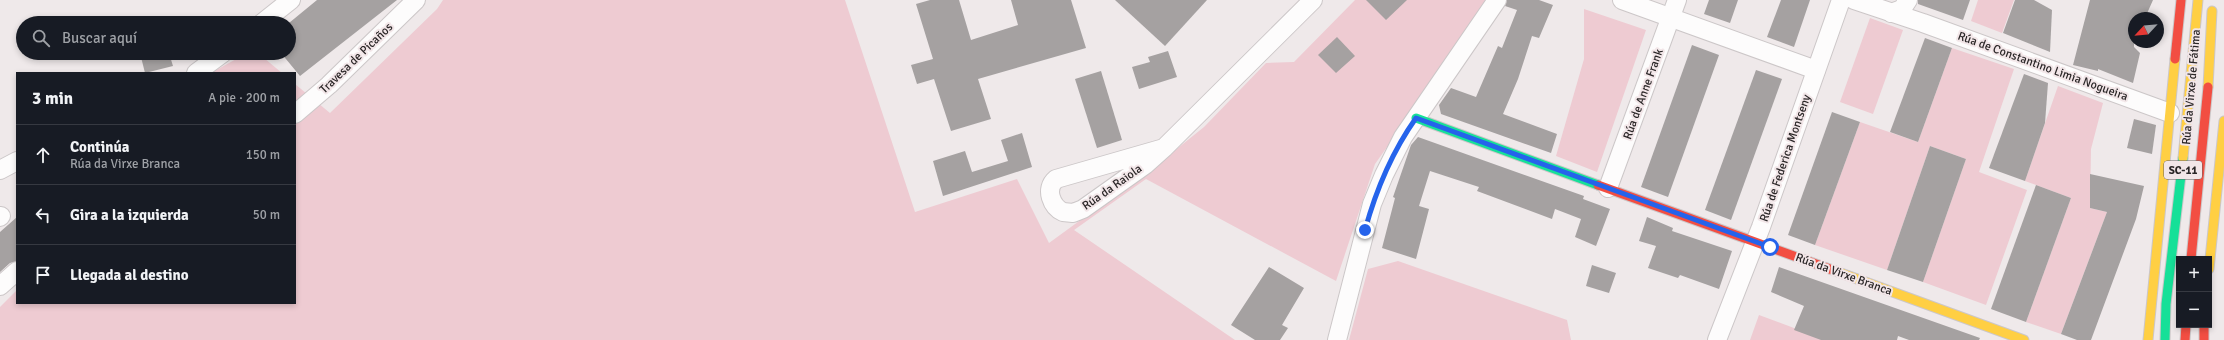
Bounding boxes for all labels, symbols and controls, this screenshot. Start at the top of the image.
north arrow [2128,12,2164,48]
search box [16,16,296,60]
street label: Travesa de Picaños [317,20,396,97]
icon: search [30,27,52,49]
text: Buscar aquí [62,29,137,47]
street label: Rúa de Constantino Limia Nogueira [1956,29,2130,104]
street label: Rúa da Virxe de Fátima [2179,29,2204,145]
street label: Rúa de Anne Frank [1620,47,1667,142]
text: 3 min [32,88,73,109]
text: A pie · 200 m [208,90,280,106]
street label: Rúa de Federica Montseny [1757,92,1814,224]
text: Continúa [70,138,129,156]
icon: ahead [32,144,54,166]
text: 150 m [246,147,280,163]
text: Rúa da Virxe Branca [70,156,180,172]
street label: Rúa da Raiola [1079,161,1145,214]
road number: SC-11 [2164,161,2202,179]
icon: left [32,204,54,226]
text: Gira a la izquierda [70,206,189,224]
text: 50 m [253,207,280,223]
route end [1356,221,1374,239]
route start [1761,238,1779,256]
street label: Rúa da Virxe Branca [1793,250,1894,299]
map controls [2176,256,2212,328]
button: + [2176,256,2212,292]
icon: arrive [32,264,54,286]
text: Llegada al destino [70,266,189,284]
button: − [2176,292,2212,328]

